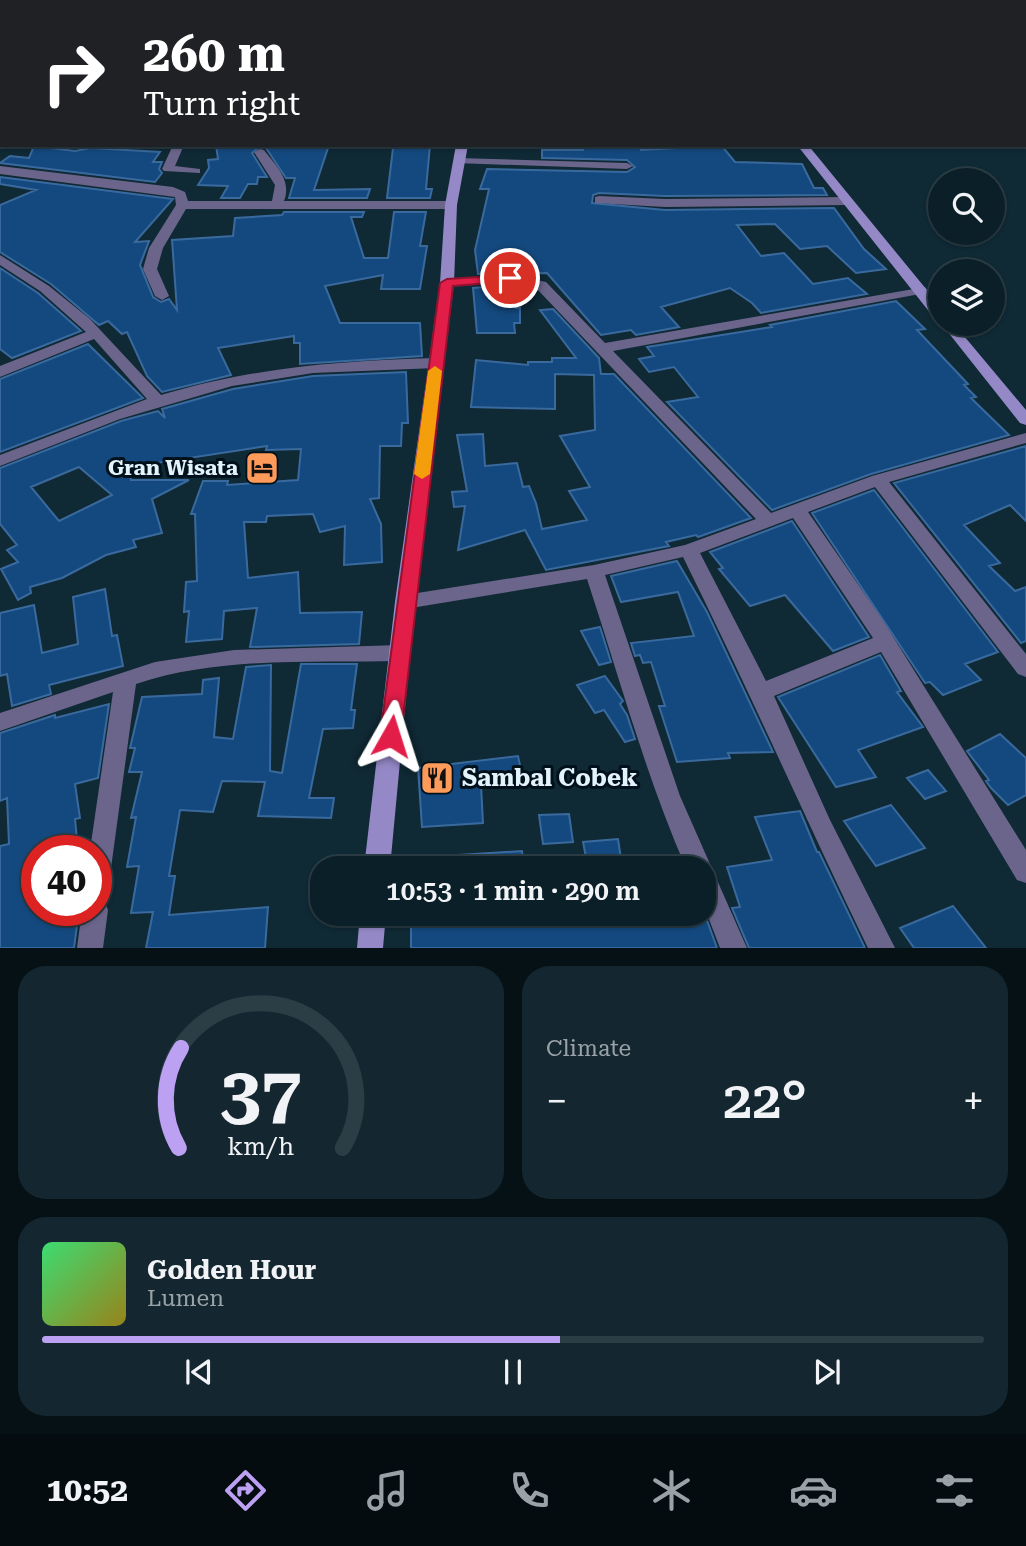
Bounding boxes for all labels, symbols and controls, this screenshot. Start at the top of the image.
text: 260 m [143,26,285,83]
icon: right [28,28,119,119]
text: Turn right [143,85,300,123]
map controls [928,168,1005,336]
button: search [928,168,1005,245]
pin [480,248,540,308]
icon: arrive [491,259,529,297]
button: layers [928,259,1005,336]
hotel icon: Gran Wisata [243,449,281,487]
place label: Gran Wisata [108,456,239,480]
position arrow [354,699,428,773]
restaurant icon: Sambal Cobek [418,759,456,797]
place label: Sambal Cobek [462,764,638,792]
speed limit sign: 40 [21,835,112,926]
text: 10:53 · 1 min · 290 m [386,876,640,906]
text: Climate [546,1035,631,1062]
text: 37 [220,1052,302,1137]
text: 22° [723,1070,807,1131]
text: − [546,1079,567,1123]
text: + [963,1079,984,1123]
text: km/h [228,1132,294,1161]
text: Golden Hour [147,1255,316,1285]
text: Lumen [147,1285,224,1312]
icon: previous [180,1353,218,1391]
icon: pause [494,1353,532,1391]
icon: next [808,1353,846,1391]
icon: directions [221,1466,270,1515]
icon: music [363,1466,412,1515]
icon: phone [505,1466,554,1515]
icon: climate [647,1466,696,1515]
icon: car [789,1466,838,1515]
icon: filters [930,1466,979,1515]
text: 10:52 [46,1471,128,1509]

